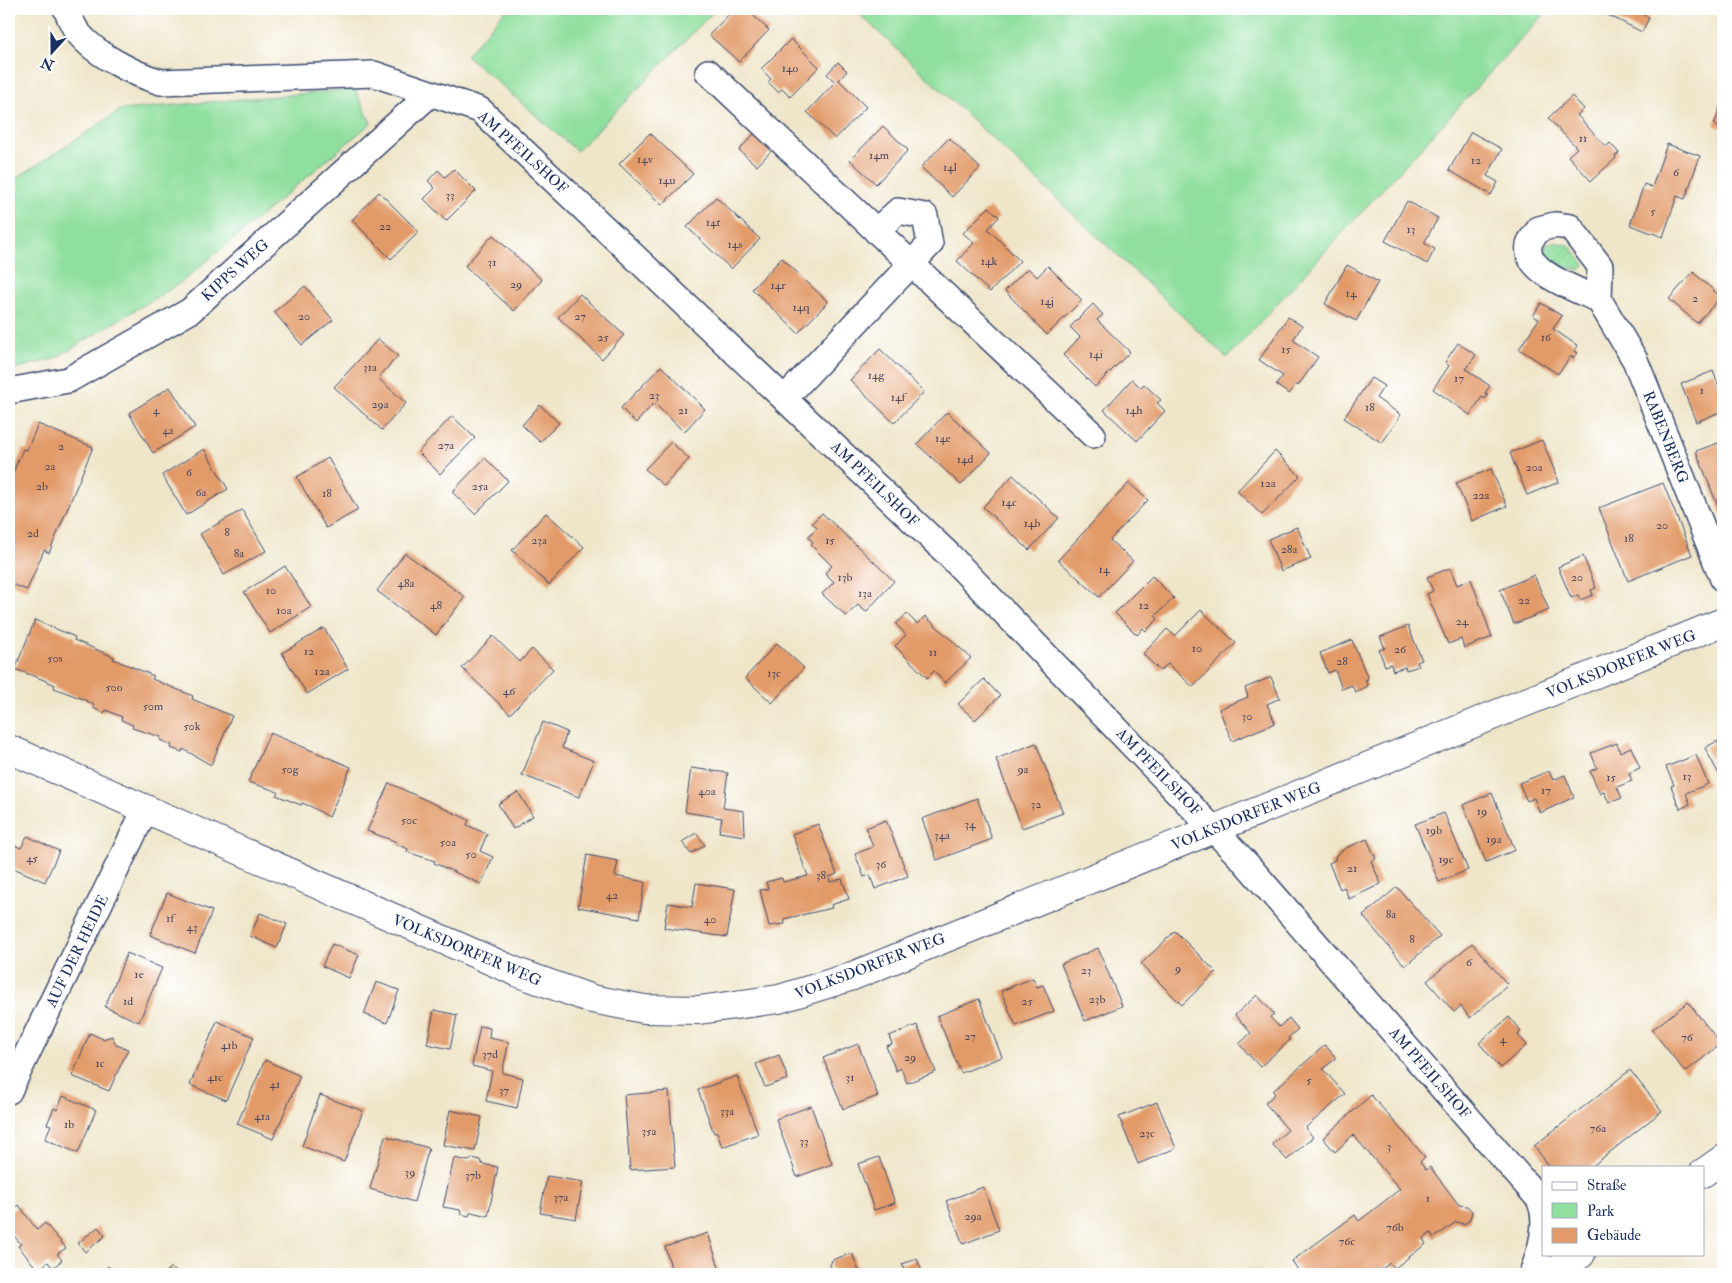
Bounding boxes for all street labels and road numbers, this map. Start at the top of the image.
street label: AM PFEILSHOF [473,106,572,198]
street label: KIPPS WEG [198,235,273,306]
street label: RABENBERG [1638,388,1693,486]
street label: AM PFEILSHOF [826,437,923,532]
street label: VOLKSDORFER WEG [1544,626,1699,703]
street label: AM PFEILSHOF [1111,724,1206,821]
street label: VOLKSDORFER WEG [1169,778,1324,855]
street label: AUF DER HEIDE [42,892,113,1012]
street label: VOLKSDORFER WEG [390,911,544,991]
street label: VOLKSDORFER WEG [792,929,949,1004]
street label: AM PFEILSHOF [1384,1023,1475,1123]

